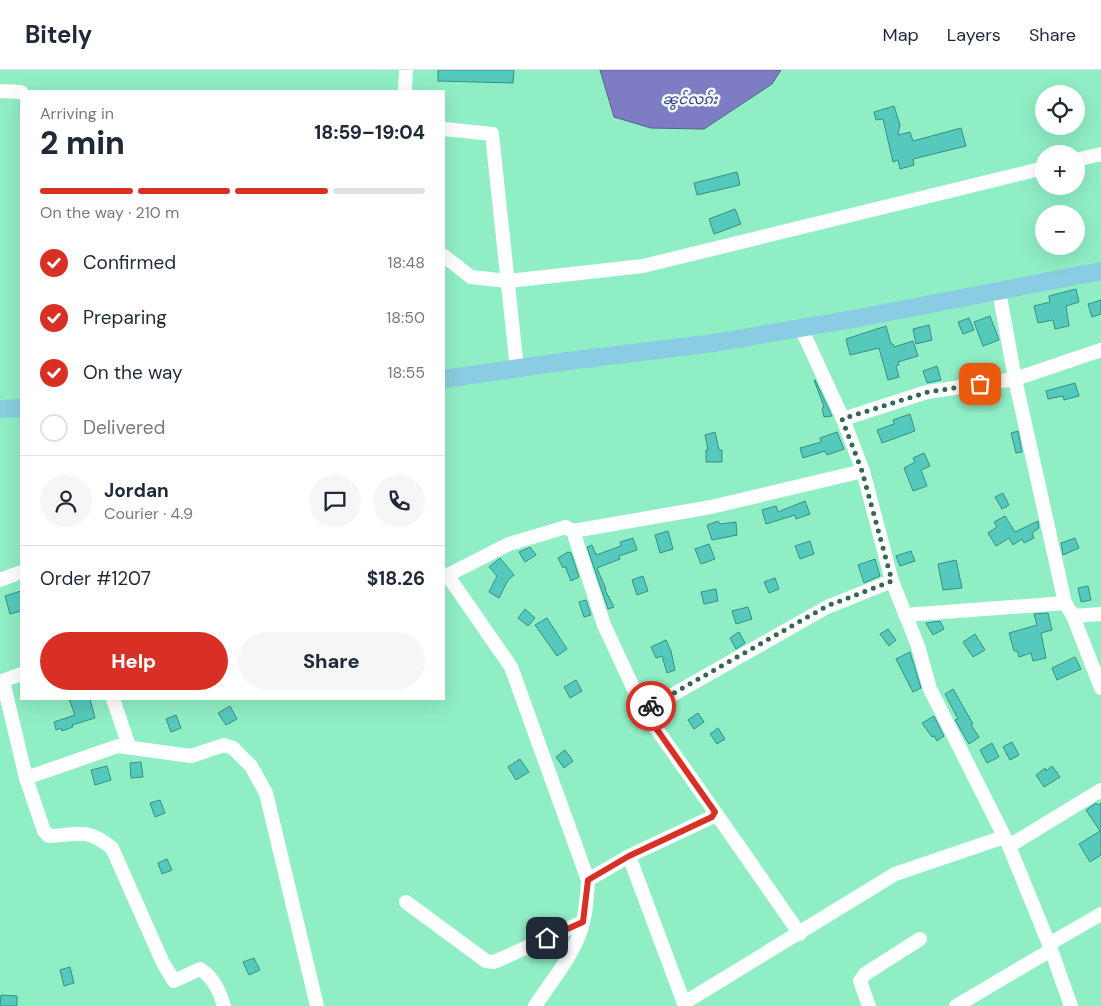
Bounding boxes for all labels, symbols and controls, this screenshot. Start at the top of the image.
text: Bitely [25,19,92,50]
text: Map [883,23,919,47]
text: Layers [947,23,1001,47]
text: Share [1029,23,1076,47]
map controls [1035,85,1085,255]
button: locate [1035,85,1085,135]
water label: ၼွင်လၵ်း [663,89,719,110]
text: Arriving in [40,103,114,124]
text: 18:59–19:04 [314,120,425,145]
text: 2 min [40,122,125,164]
button: + [1035,145,1085,195]
text: On the way · 210 m [40,202,179,223]
button: − [1035,205,1085,255]
icon: check [40,249,68,277]
text: Confirmed [83,250,176,275]
text: 18:48 [388,252,425,273]
icon: check [40,304,68,332]
text: Preparing [83,305,167,330]
text: 18:50 [386,307,425,328]
icon: check [40,359,68,387]
text: On the way [83,360,183,385]
text: 18:55 [388,362,425,383]
pin [959,363,1001,405]
icon: bag [966,370,994,398]
text: Delivered [83,415,165,440]
button: person [40,475,92,527]
button: chat [309,475,361,527]
button: phone [373,475,425,527]
text: Jordan [104,478,169,503]
text: Courier · 4.9 [104,503,193,524]
text: Order #1207 [40,566,151,591]
text: $18.26 [367,566,425,591]
button: Help [40,632,228,690]
button: Share [238,632,425,690]
courier [626,681,676,731]
icon: bike [637,692,665,720]
pin [526,917,568,959]
icon: home [533,924,561,952]

